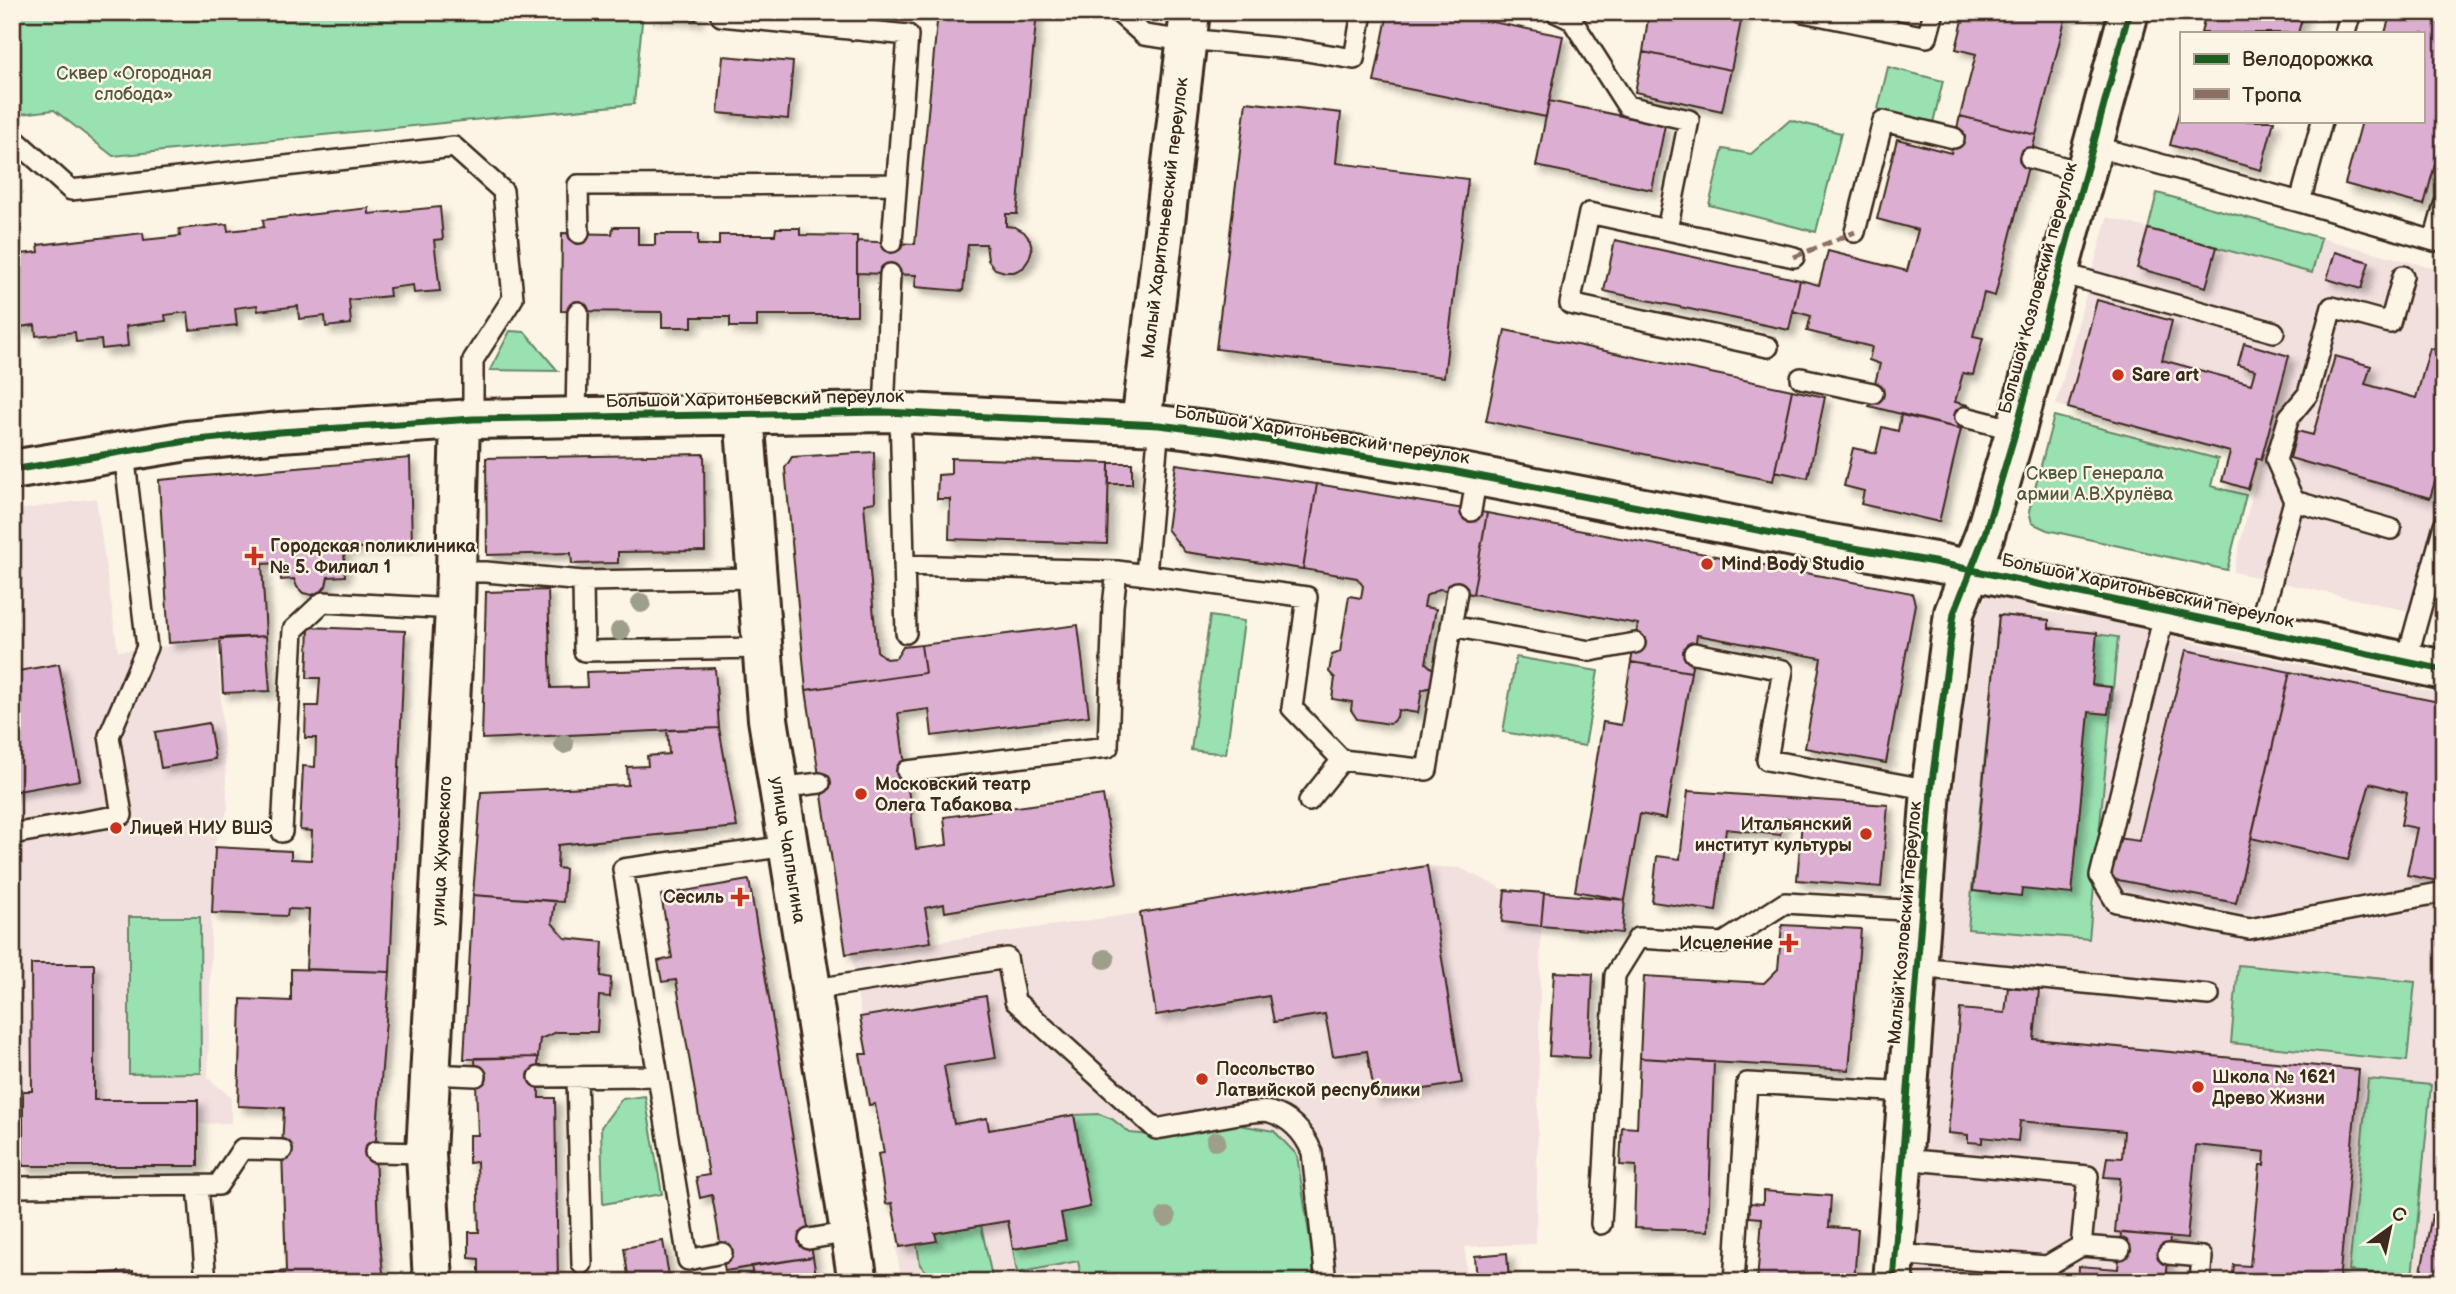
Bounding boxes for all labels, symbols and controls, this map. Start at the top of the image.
legend [2180,32,2424,122]
text: Велодорожка [2242,47,2374,72]
park label: Сквер «Огородная слобода» [56,63,212,105]
street label: Малый Харитоньевский переулок [1137,76,1193,360]
text: Тропа [2242,83,2302,108]
street label: Большой Козловский переулок [1994,160,2082,416]
place label: Sare art [2132,365,2199,386]
marker: Sare art [2110,367,2126,383]
street label: Большой Харитоньевский переулок [606,386,905,412]
street label: Большой Харитоньевский переулок [1173,401,1472,469]
park label: Сквер Генерала армии А.В.Хрулёва [2017,463,2174,505]
place label: Городская поликлиника № 5. Филиал 1 [270,536,476,578]
marker: Городская поликлиника № 5. Филиал 1 [244,546,264,566]
street label: Большой Харитоньевский переулок [2000,550,2297,632]
place label: Mind Body Studio [1721,554,1865,575]
marker: Mind Body Studio [1699,556,1715,572]
place label: Московский театр Олега Табакова [875,774,1031,816]
street label: улица Жуковского [428,775,456,927]
street label: улица Чаплыгина [766,775,810,925]
marker: Московский театр Олега Табакова [853,786,869,802]
street label: Малый Козловский переулок [1884,800,1926,1046]
place label: Итальянский институт культуры [1695,814,1852,856]
place label: Лицей НИУ ВШЭ [129,818,273,839]
marker: Лицей НИУ ВШЭ [108,820,124,836]
marker: Итальянский институт культуры [1858,826,1874,842]
place label: Сесиль [663,887,725,908]
marker: Сесиль [730,887,750,907]
place label: Исцеление [1679,933,1773,954]
marker: Исцеление [1779,933,1799,953]
place label: Посольство Латвийской республики [1215,1059,1421,1101]
place label: Школа № 1621 Древо Жизни [2212,1067,2336,1109]
marker: Посольство Латвийской республики [1194,1071,1210,1087]
marker: Школа № 1621 Древо Жизни [2190,1079,2206,1095]
north arrow [2354,1192,2424,1262]
text: С [2387,1202,2410,1228]

